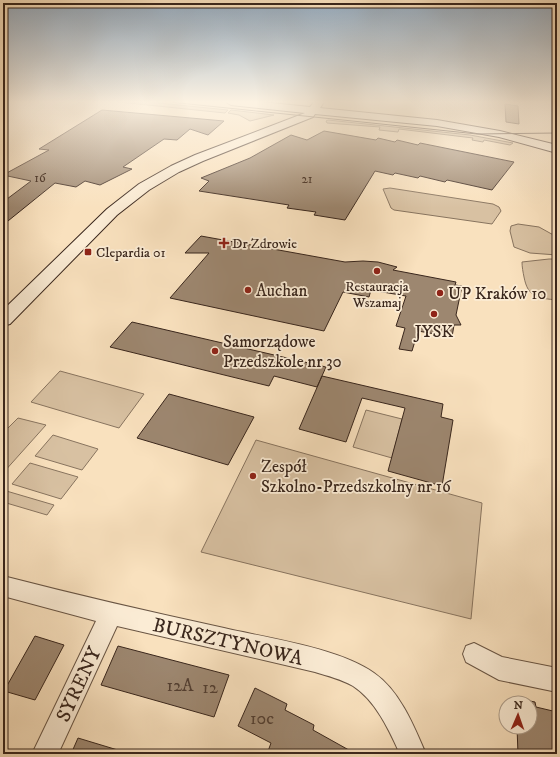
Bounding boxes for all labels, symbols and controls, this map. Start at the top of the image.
house number: 16 [34,170,47,186]
house number: 21 [301,171,313,187]
place label: Dr Zdrowie [232,235,297,253]
marker: Dr Zdrowie [219,238,229,248]
place label: Clepardia 01 [96,244,166,262]
marker: Clepardia 01 [83,247,93,257]
marker: Restauracja Wszamaj [372,266,382,276]
place label: Restauracja Wszamaj [345,278,409,312]
place label: Auchan [256,280,307,302]
place label: UP Kraków 10 [448,283,547,305]
marker: Auchan [243,285,253,295]
marker: UP Kraków 10 [435,288,445,298]
marker: JYSK [429,309,439,319]
place label: JYSK [413,321,453,343]
place label: Samorządowe Przedszkole nr 30 [223,331,342,373]
marker: Samorządowe Przedszkole nr 30 [210,346,220,356]
place label: Zespół Szkolno-Przedszkolny nr 16 [261,456,452,498]
marker: Zespół Szkolno-Przedszkolny nr 16 [248,471,258,481]
street label: BURSZTYNOWA [150,613,305,672]
street label: SYRENY [51,643,108,726]
house number: 12A [167,675,194,697]
house number: 12 [202,677,218,699]
north arrow [498,695,538,735]
text: N [514,699,523,713]
house number: 10c [250,708,274,730]

